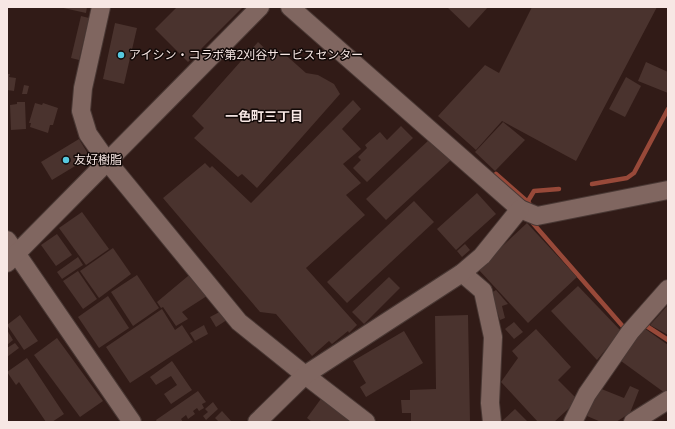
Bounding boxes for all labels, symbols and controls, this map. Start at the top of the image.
place label: アイシン・コラボ第2刈谷サービスセンター [129,46,363,63]
marker: アイシン・コラボ第2刈谷サービスセンター [116,50,126,60]
district label: 一色町三丁目 [225,107,303,125]
place label: 友好樹脂 [74,151,122,168]
marker: 友好樹脂 [61,155,71,165]

